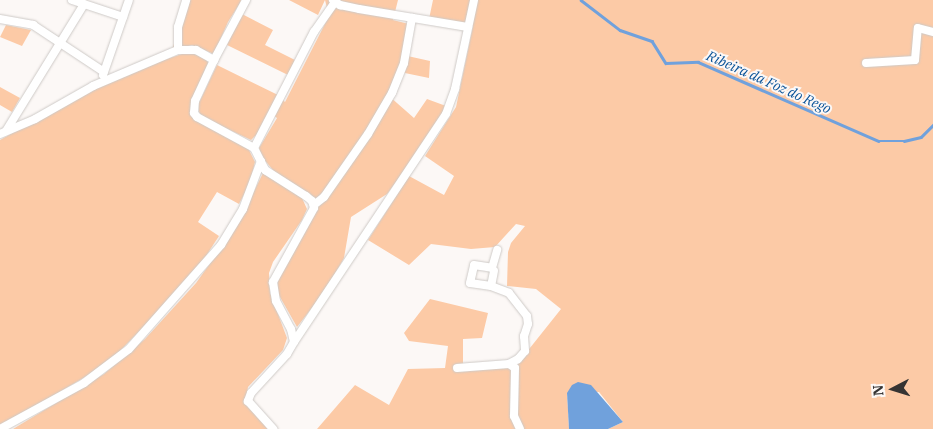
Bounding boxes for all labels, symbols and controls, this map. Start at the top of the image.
water label: Ribeira da Foz do Rego [704,47,834,117]
north arrow [868,364,918,414]
text: N [869,384,888,397]

